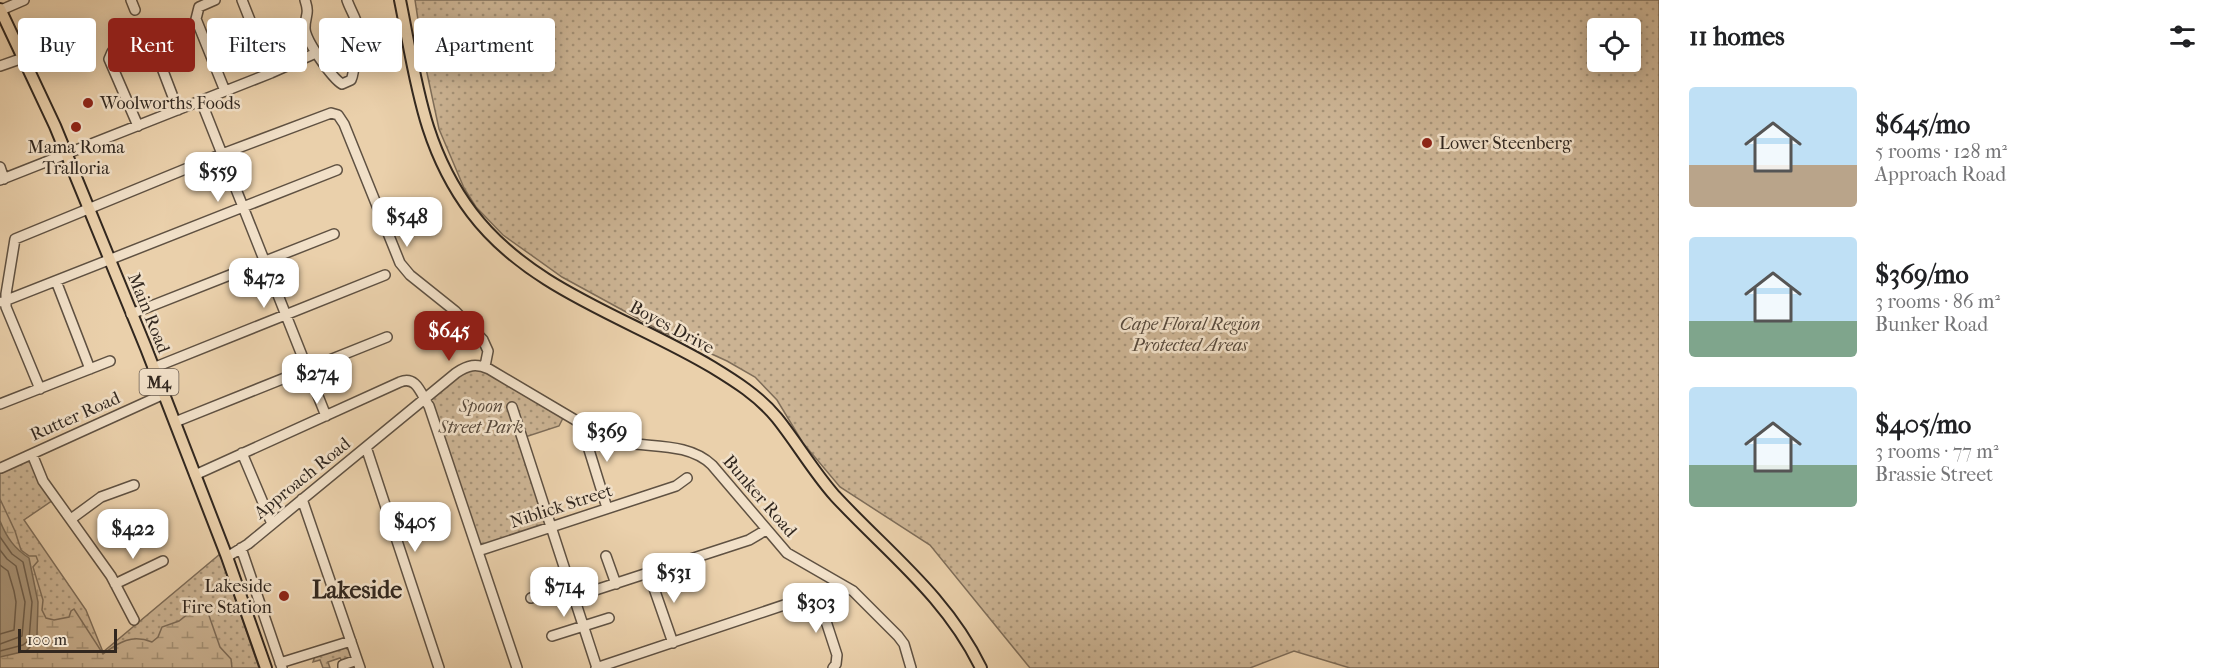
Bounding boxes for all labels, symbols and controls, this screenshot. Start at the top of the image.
chip: Buy [18,18,96,72]
chip: Rent [108,18,195,72]
chip: Filters [207,18,307,72]
chip: New [319,18,402,72]
chip: Apartment [414,18,555,72]
map controls [1587,18,1641,72]
button: locate [1587,18,1641,72]
icon: filters [2166,20,2199,53]
text: 11 homes [1689,21,1785,52]
place label: Woolworths Foods [99,93,241,114]
marker: Woolworths Foods [81,96,95,110]
text: $645/mo [1875,109,1970,140]
icon: home [1737,111,1809,183]
marker: Mama Roma Tralloria [69,120,83,134]
place label: Lower Steenberg [1439,133,1572,154]
marker: Lower Steenberg [1420,136,1434,150]
place label: Mama Roma Tralloria [27,137,125,179]
text: 5 rooms · 128 m² [1875,140,2007,163]
pin: $559 [182,152,254,203]
text: $559 [199,160,237,183]
text: Approach Road [1875,163,2006,186]
pin: $548 [371,197,443,248]
text: $548 [386,205,428,228]
pin: $472 [228,258,300,309]
text: $369/mo [1875,259,1969,290]
icon: home [1737,261,1809,333]
text: $472 [243,266,285,289]
street label: Main Road [123,270,174,356]
text: 3 rooms · 86 m² [1875,290,2000,313]
street label: Boyes Drive [626,296,718,359]
pin: $645 [413,311,485,362]
text: Bunker Road [1875,313,1988,336]
park label: Cape Floral Region Protected Areas [1120,314,1260,356]
text: $645 [428,319,470,342]
pin: $274 [281,354,353,405]
text: $274 [296,362,338,385]
road number: M4 [140,369,178,395]
street label: Rutter Road [27,387,124,446]
park label: Spoon Street Park [438,396,523,438]
text: $405/mo [1875,409,1971,440]
icon: home [1737,411,1809,483]
pin: $369 [571,412,643,463]
text: $369 [587,420,627,443]
street label: Approach Road [249,433,355,524]
text: 3 rooms · 77 m² [1875,440,1999,463]
street label: Bunker Road [718,451,801,542]
text: Brassie Street [1875,463,1993,486]
street label: Niblick Street [507,480,616,533]
pin: $405 [379,502,451,553]
pin: $422 [97,509,169,560]
text: $405 [394,510,436,533]
text: $422 [111,517,155,540]
pin: $531 [638,553,710,604]
text: $531 [657,561,692,584]
pin: $714 [528,567,600,618]
text: $714 [544,575,584,598]
place label: Lakeside Fire Station [182,576,273,618]
district label: Lakeside [312,576,402,604]
pin: $303 [780,583,852,634]
marker: Lakeside Fire Station [277,589,291,603]
text: $303 [797,591,835,614]
scale bar [18,626,117,654]
text: 100 m [27,630,67,649]

